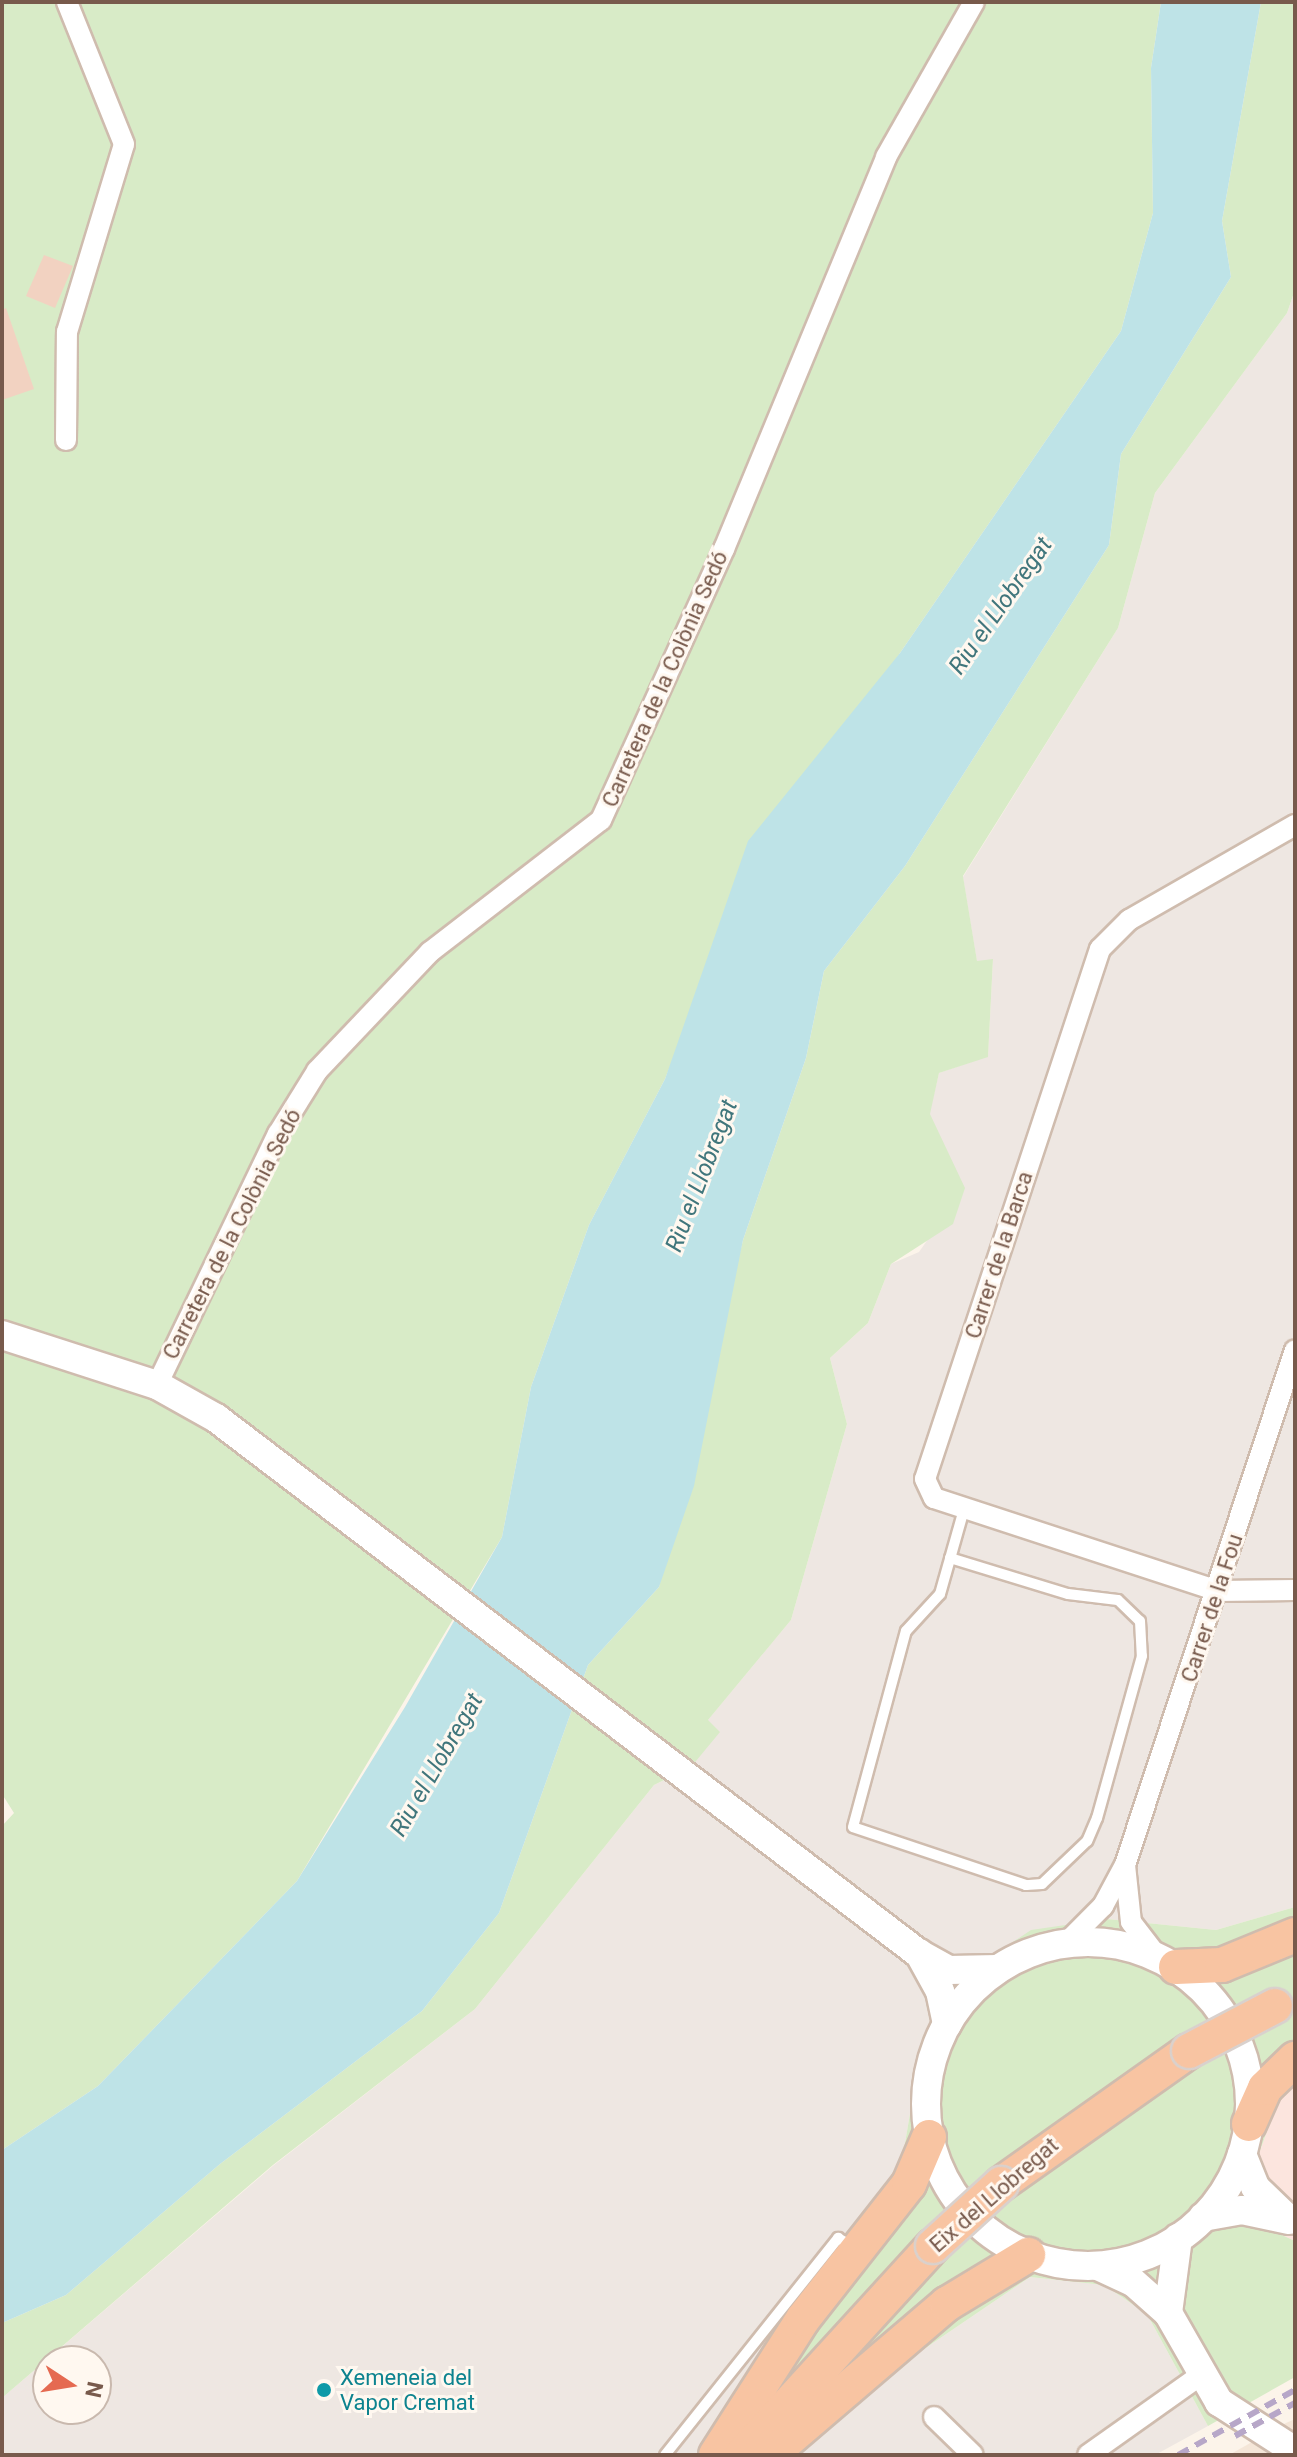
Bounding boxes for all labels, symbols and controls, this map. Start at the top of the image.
water label: Riu el Llobregat [943,532,1059,680]
street label: Carretera de la Colònia Sedó [596,547,734,811]
water label: Riu el Llobregat [660,1096,744,1256]
street label: Carretera de la Colònia Sedó [157,1104,307,1364]
street label: Carrer de la Barca [960,1168,1038,1342]
street label: Carrer de la Fou [1176,1530,1248,1686]
water label: Riu el Llobregat [384,1688,490,1842]
street label: Eix del Llobregat [924,2132,1064,2258]
north arrow [32,2345,112,2425]
place label: Xemeneia del Vapor Cremat [340,2364,475,2416]
text: N [80,2379,108,2400]
marker: Xemeneia del Vapor Cremat [315,2381,333,2399]

